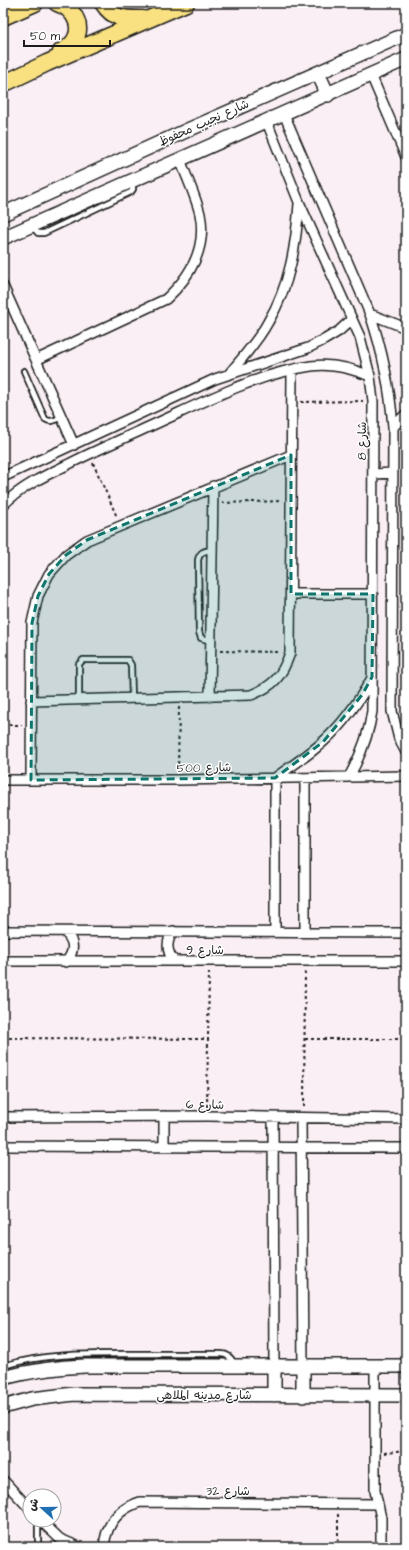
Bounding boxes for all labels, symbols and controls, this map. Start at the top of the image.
scale bar [24,22,110,48]
text: 50 m [30,28,61,45]
street label: شارع نجيب محفوظ [156,96,252,150]
street label: شارع 8 [354,422,371,460]
street label: شارع 500 [177,759,231,777]
street label: شارع 9 [186,942,224,959]
street label: شارع 6 [186,1096,224,1114]
street label: شارع مدينه الملاهى [157,1387,251,1404]
street label: شارع 32 [206,1483,250,1500]
north arrow [22,1488,62,1528]
text: ش [24,1496,42,1513]

